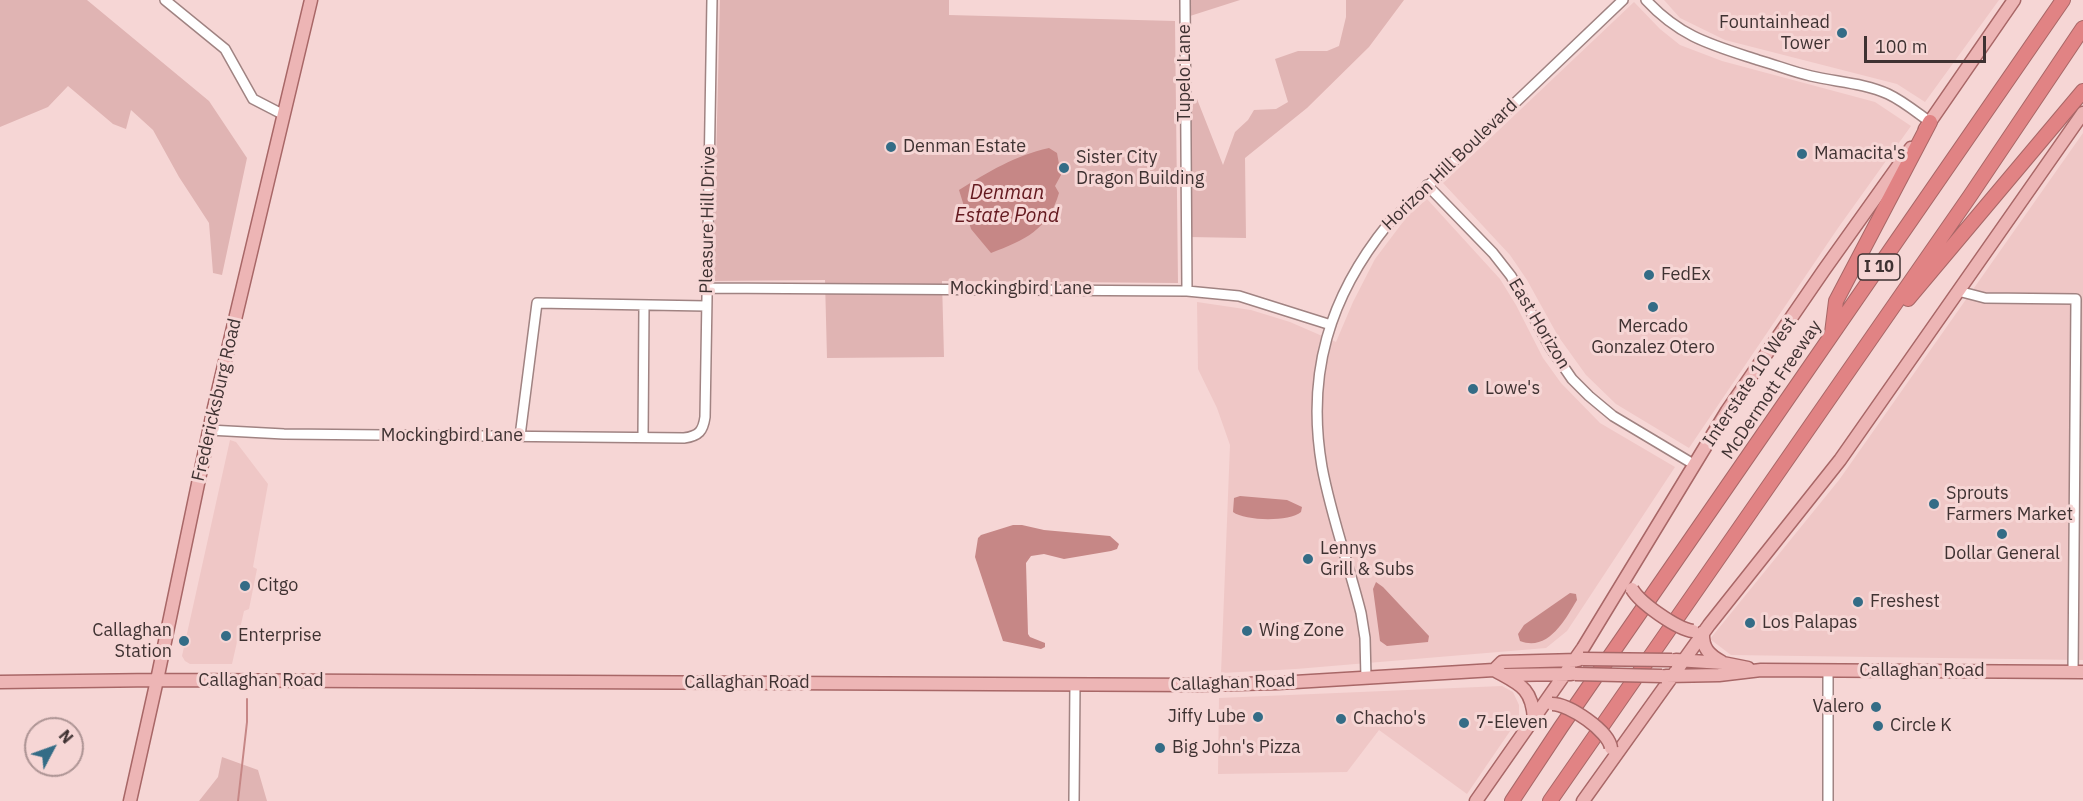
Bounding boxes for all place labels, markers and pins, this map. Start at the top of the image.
place label: Fountainhead Tower [1719,12,1830,54]
marker: Fountainhead Tower [1835,26,1849,40]
place label: Denman Estate [903,136,1026,158]
marker: Denman Estate [884,140,898,154]
place label: Mamacita's [1814,143,1906,165]
place label: Sister City Dragon Building [1076,147,1204,190]
marker: Mamacita's [1795,147,1809,161]
marker: Sister City Dragon Building [1057,161,1071,175]
place label: FedEx [1661,264,1711,286]
marker: FedEx [1642,268,1656,282]
marker: Mercado Gonzalez Otero [1646,300,1660,314]
place label: Mercado Gonzalez Otero [1591,316,1715,358]
place label: Lowe's [1485,378,1540,400]
marker: Lowe's [1466,382,1480,396]
place label: Sprouts Farmers Market [1946,483,2073,526]
marker: Sprouts Farmers Market [1927,497,1941,511]
marker: Dollar General [1995,527,2009,541]
place label: Lennys Grill & Subs [1320,538,1414,580]
place label: Dollar General [1944,543,2060,565]
marker: Lennys Grill & Subs [1301,552,1315,566]
place label: Citgo [257,575,298,597]
marker: Citgo [238,579,252,593]
place label: Freshest [1870,591,1940,613]
marker: Freshest [1851,595,1865,609]
place label: Los Palapas [1762,612,1858,634]
marker: Los Palapas [1743,616,1757,630]
place label: Callaghan Station [92,620,172,662]
place label: Wing Zone [1259,620,1344,642]
marker: Wing Zone [1240,624,1254,638]
place label: Enterprise [238,625,322,647]
marker: Enterprise [219,629,233,643]
marker: Callaghan Station [177,634,191,648]
place label: Valero [1813,696,1864,718]
marker: Valero [1869,700,1883,714]
place label: Jiffy Lube [1168,706,1246,728]
place label: Chacho's [1353,708,1426,730]
marker: Jiffy Lube [1251,710,1265,724]
marker: Chacho's [1334,712,1348,726]
place label: 7-Eleven [1476,712,1548,734]
place label: Circle K [1890,715,1952,737]
marker: 7-Eleven [1457,716,1471,730]
marker: Circle K [1871,719,1885,733]
place label: Big John's Pizza [1172,737,1301,759]
marker: Big John's Pizza [1153,741,1167,755]

